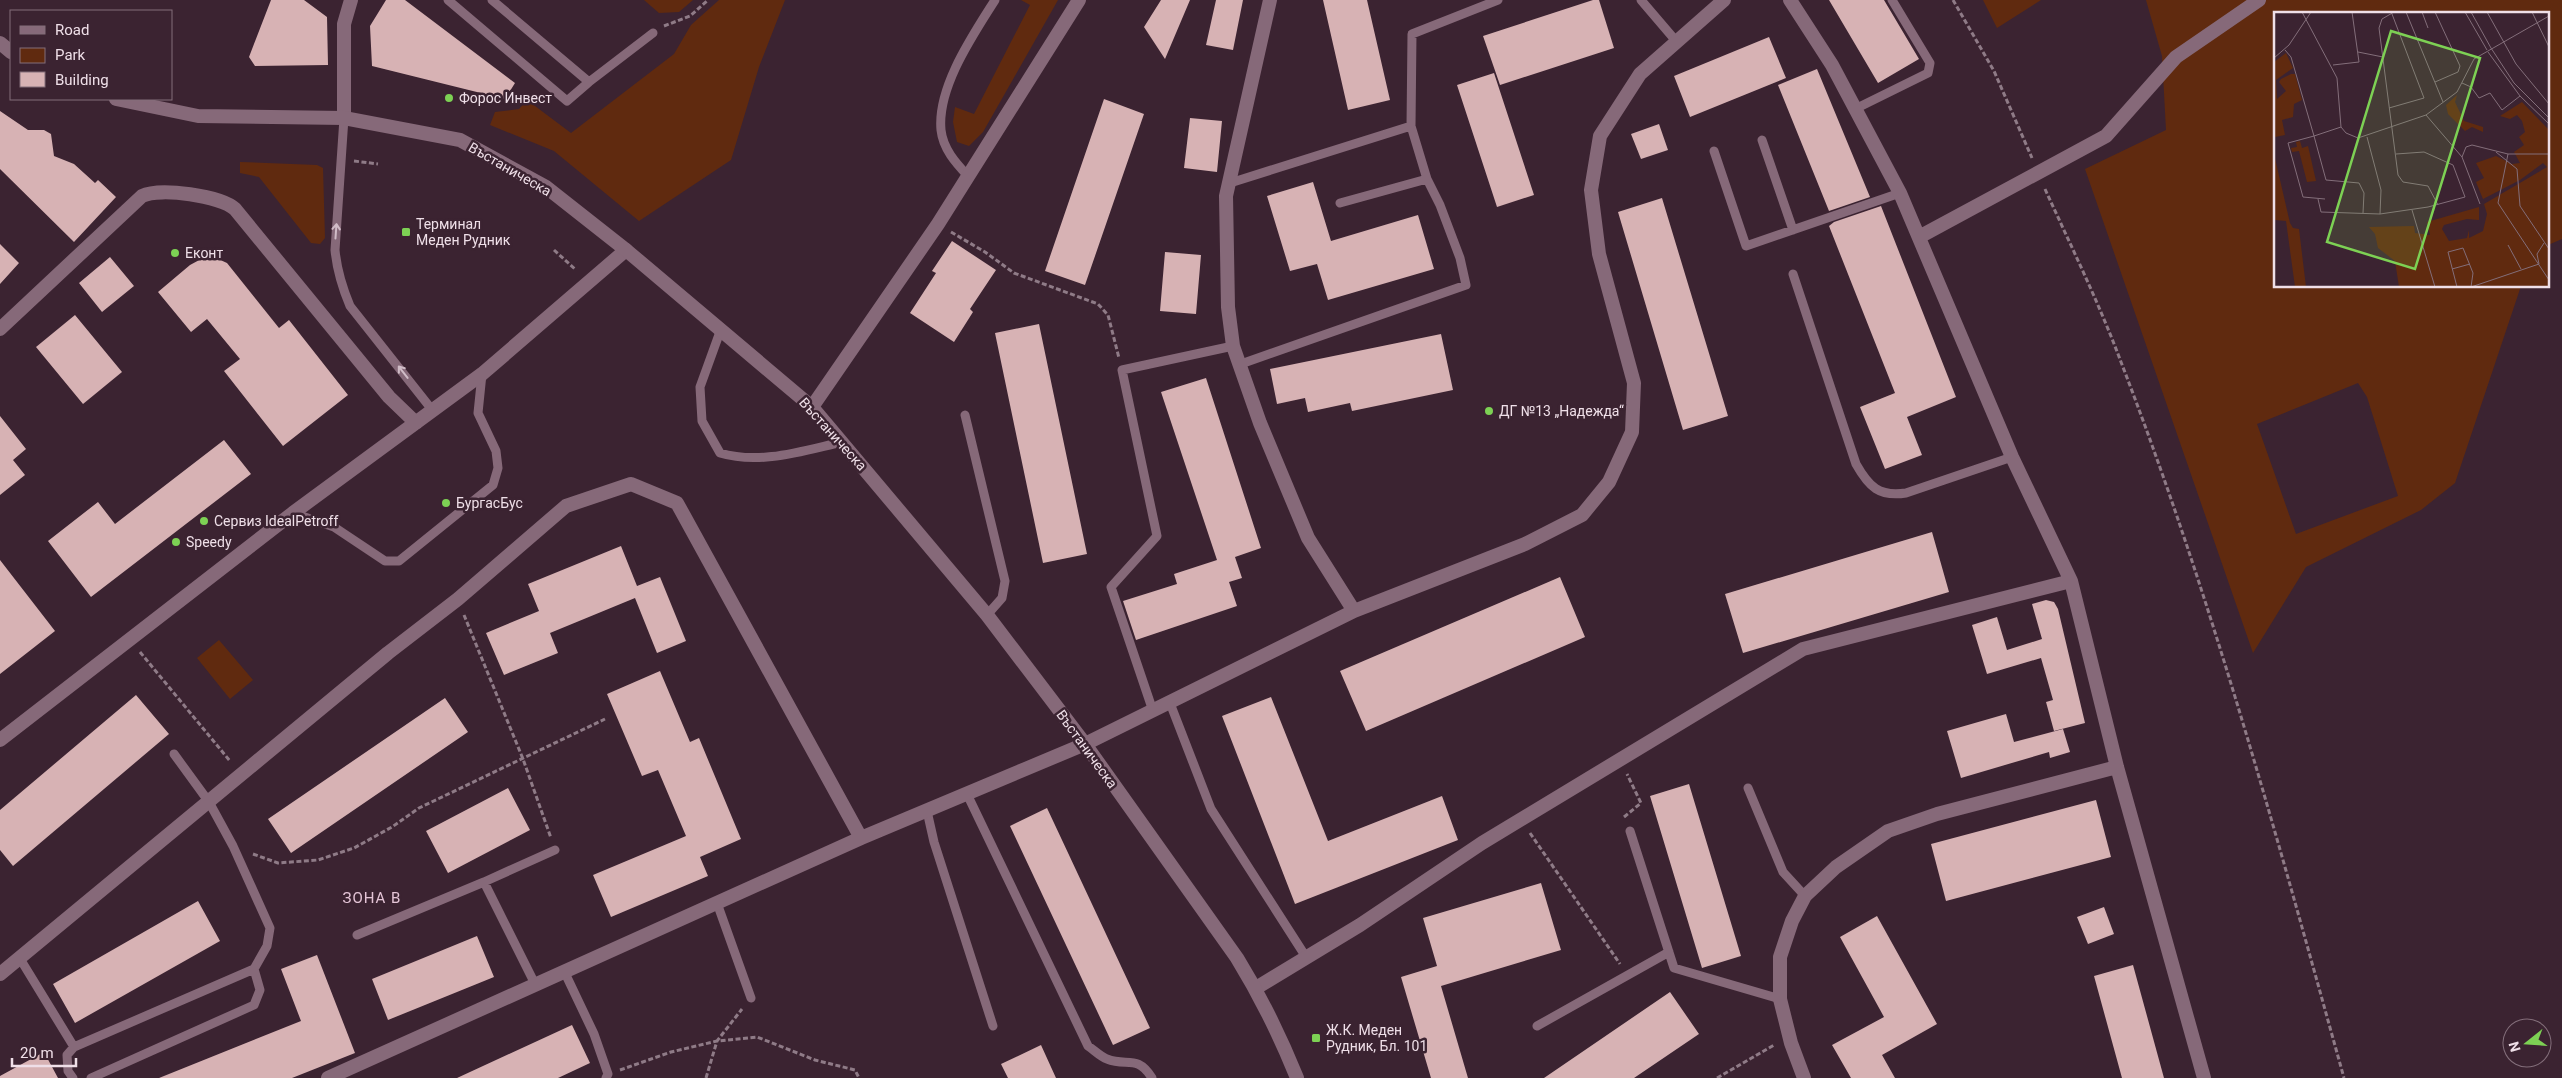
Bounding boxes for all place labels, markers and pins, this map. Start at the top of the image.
place label: Форос Инвест [459,90,552,106]
marker: Форос Инвест [443,92,455,104]
place label: Терминал Меден Рудник [416,216,511,248]
marker: Терминал Меден Рудник [400,226,412,238]
place label: Еконт [185,245,223,261]
marker: Еконт [169,247,181,259]
place label: ДГ №13 „Надежда“ [1499,403,1624,419]
marker: ДГ №13 „Надежда“ [1483,405,1495,417]
place label: БургасБус [456,495,523,511]
marker: БургасБус [440,497,452,509]
place label: Сервиз IdealPetroff [214,513,338,529]
marker: Сервиз IdealPetroff [198,515,210,527]
place label: Speedy [186,534,232,550]
marker: Speedy [170,536,182,548]
place label: Ж.К. Меден Рудник, Бл. 101 [1326,1022,1427,1054]
marker: Ж.К. Меден Рудник, Бл. 101 [1310,1032,1322,1044]

